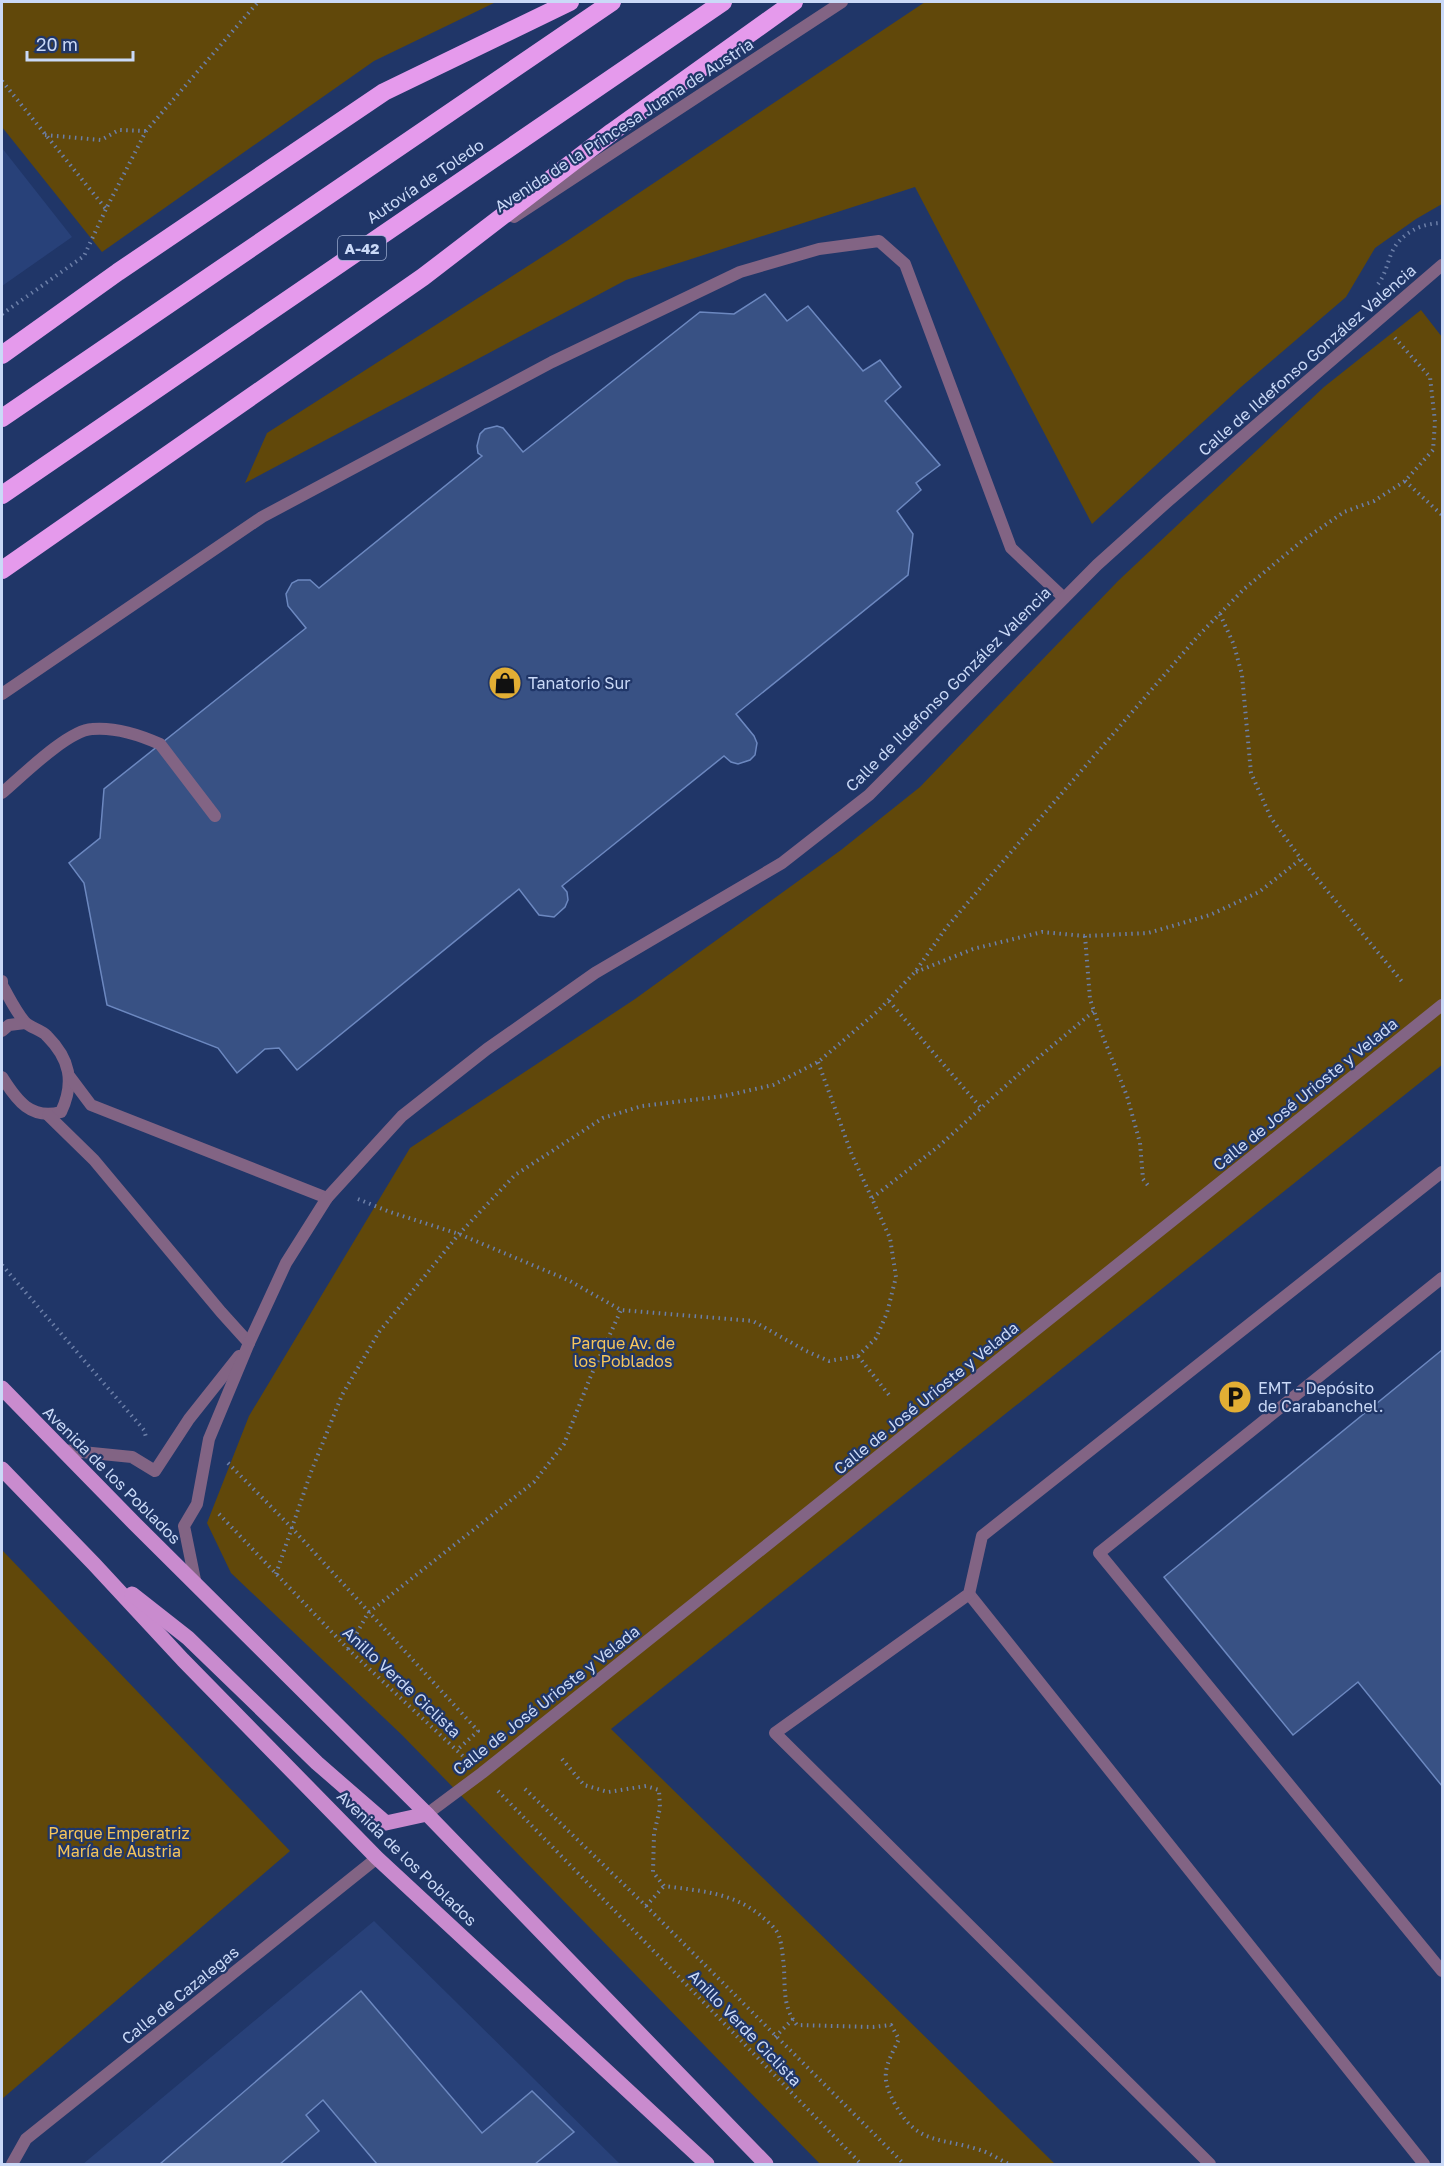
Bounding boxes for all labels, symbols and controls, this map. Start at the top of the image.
scale bar [27,24,134,62]
text: 20 m [36,33,78,55]
street label: Avenida de la Princesa Juana de Austria [491,34,757,216]
street label: Autovía de Toledo [363,134,487,228]
road number: A-42 [338,236,386,260]
street label: Calle de Ildefonso González Valencia [1194,260,1420,460]
street label: Calle de Ildefonso González Valencia [841,582,1055,796]
shop icon: Tanatorio Sur [487,665,523,701]
place label: Tanatorio Sur [528,673,631,693]
street label: Calle de José Urioste y Velada [1209,1013,1401,1175]
street label: Calle de José Urioste y Velada [830,1317,1022,1479]
park label: Parque Av. de los Poblados [571,1333,675,1371]
place label: EMT - Depósito de Carabanchel. [1258,1378,1383,1416]
parking icon: EMT - Depósito de Carabanchel. [1217,1379,1253,1415]
street label: Avenida de los Poblados [39,1402,185,1548]
street label: Calle de José Urioste y Velada [449,1621,643,1779]
street label: Anillo Verde Ciclista [339,1622,465,1742]
street label: Avenida de los Poblados [333,1786,481,1930]
park label: Parque Emperatriz María de Austria [48,1823,190,1861]
street label: Calle de Cazalegas [117,1942,243,2048]
street label: Anillo Verde Ciclista [684,1966,806,2090]

